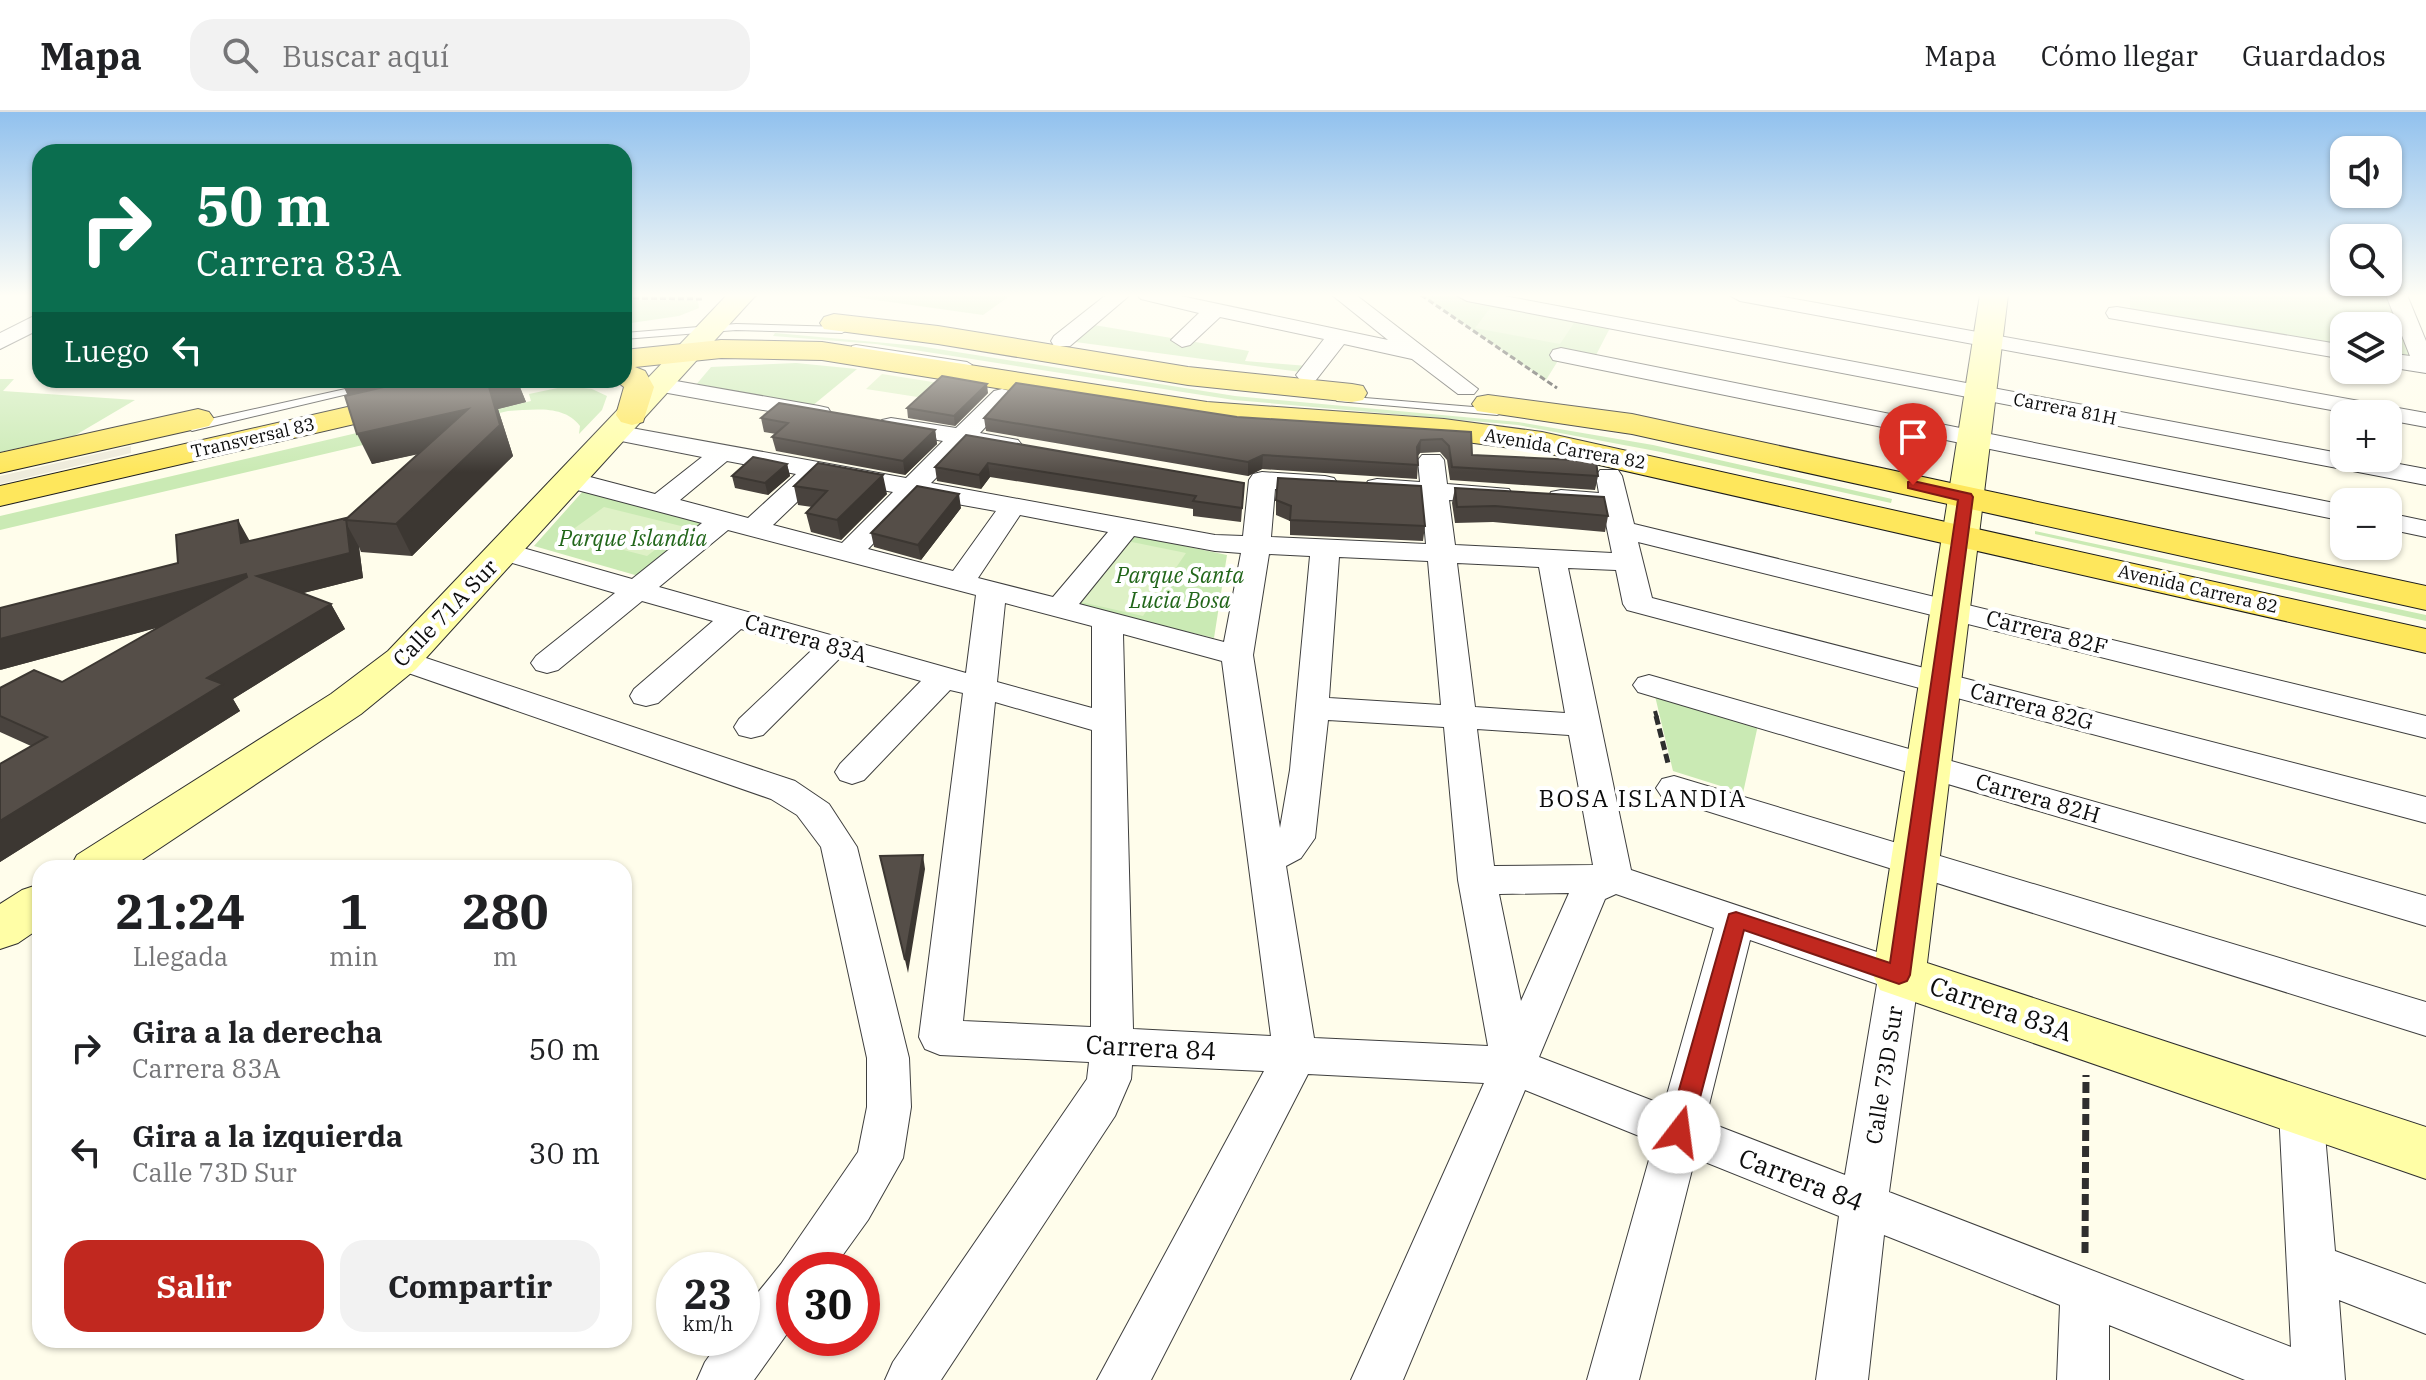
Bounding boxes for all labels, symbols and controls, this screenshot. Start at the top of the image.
search box [190,19,750,91]
text: Mapa [40,31,142,80]
icon: search [218,33,262,77]
text: Buscar aquí [282,36,449,75]
text: Mapa [1924,37,1997,74]
text: Cómo llegar [2041,37,2198,74]
text: Guardados [2242,37,2386,74]
map controls [2330,136,2402,560]
button: sound [2330,136,2402,208]
text: 50 m [196,169,331,241]
icon: right [64,176,168,280]
button: search [2330,224,2402,296]
text: Carrera 83A [196,239,402,286]
button: layers [2330,312,2402,384]
icon: left [165,328,209,372]
text: Luego [64,331,149,370]
street label: Carrera 81H [2012,387,2119,430]
button: + [2330,400,2402,472]
pin [1879,403,1947,485]
street label: Transversal 83 [189,412,317,463]
icon: arrive [1891,415,1935,459]
street label: Avenida Carrera 82 [1483,423,1648,474]
button: − [2330,488,2402,560]
park label: Parque Islandia [558,523,707,552]
street label: Calle 71A Sur [386,552,504,673]
street label: Avenida Carrera 82 [2116,559,2280,618]
park label: Parque Santa Lucia Bosa [1115,560,1244,614]
street label: Carrera 82F [1983,602,2111,661]
street label: Carrera 83A [742,606,871,669]
street label: Carrera 82G [1967,675,2097,736]
street label: Carrera 82H [1973,766,2104,829]
district label: BOSA ISLANDIA [1539,782,1747,814]
text: 21:24 [116,880,245,942]
text: 1 [339,880,368,942]
text: 280 [462,880,548,942]
text: Llegada [133,939,228,973]
text: min [329,939,378,973]
text: m [493,939,518,973]
street label: Carrera 83A [1926,968,2077,1048]
street label: Calle 73D Sur [1858,1004,1909,1146]
text: Gira a la derecha [132,1012,383,1051]
icon: right [64,1026,108,1070]
street label: Carrera 84 [1085,1027,1217,1067]
text: 50 m [528,1029,600,1068]
text: Carrera 83A [132,1051,281,1085]
position arrow [1637,1090,1721,1174]
text: Gira a la izquierda [132,1116,403,1155]
icon: left [64,1130,108,1174]
text: 30 m [528,1133,600,1172]
street label: Carrera 84 [1734,1140,1868,1218]
text: Calle 73D Sur [132,1155,297,1189]
button: Salir [64,1240,324,1332]
button: Compartir [340,1240,600,1332]
speed limit sign: 30 [776,1252,880,1356]
text: 23 [684,1268,732,1320]
text: km/h [683,1310,733,1337]

